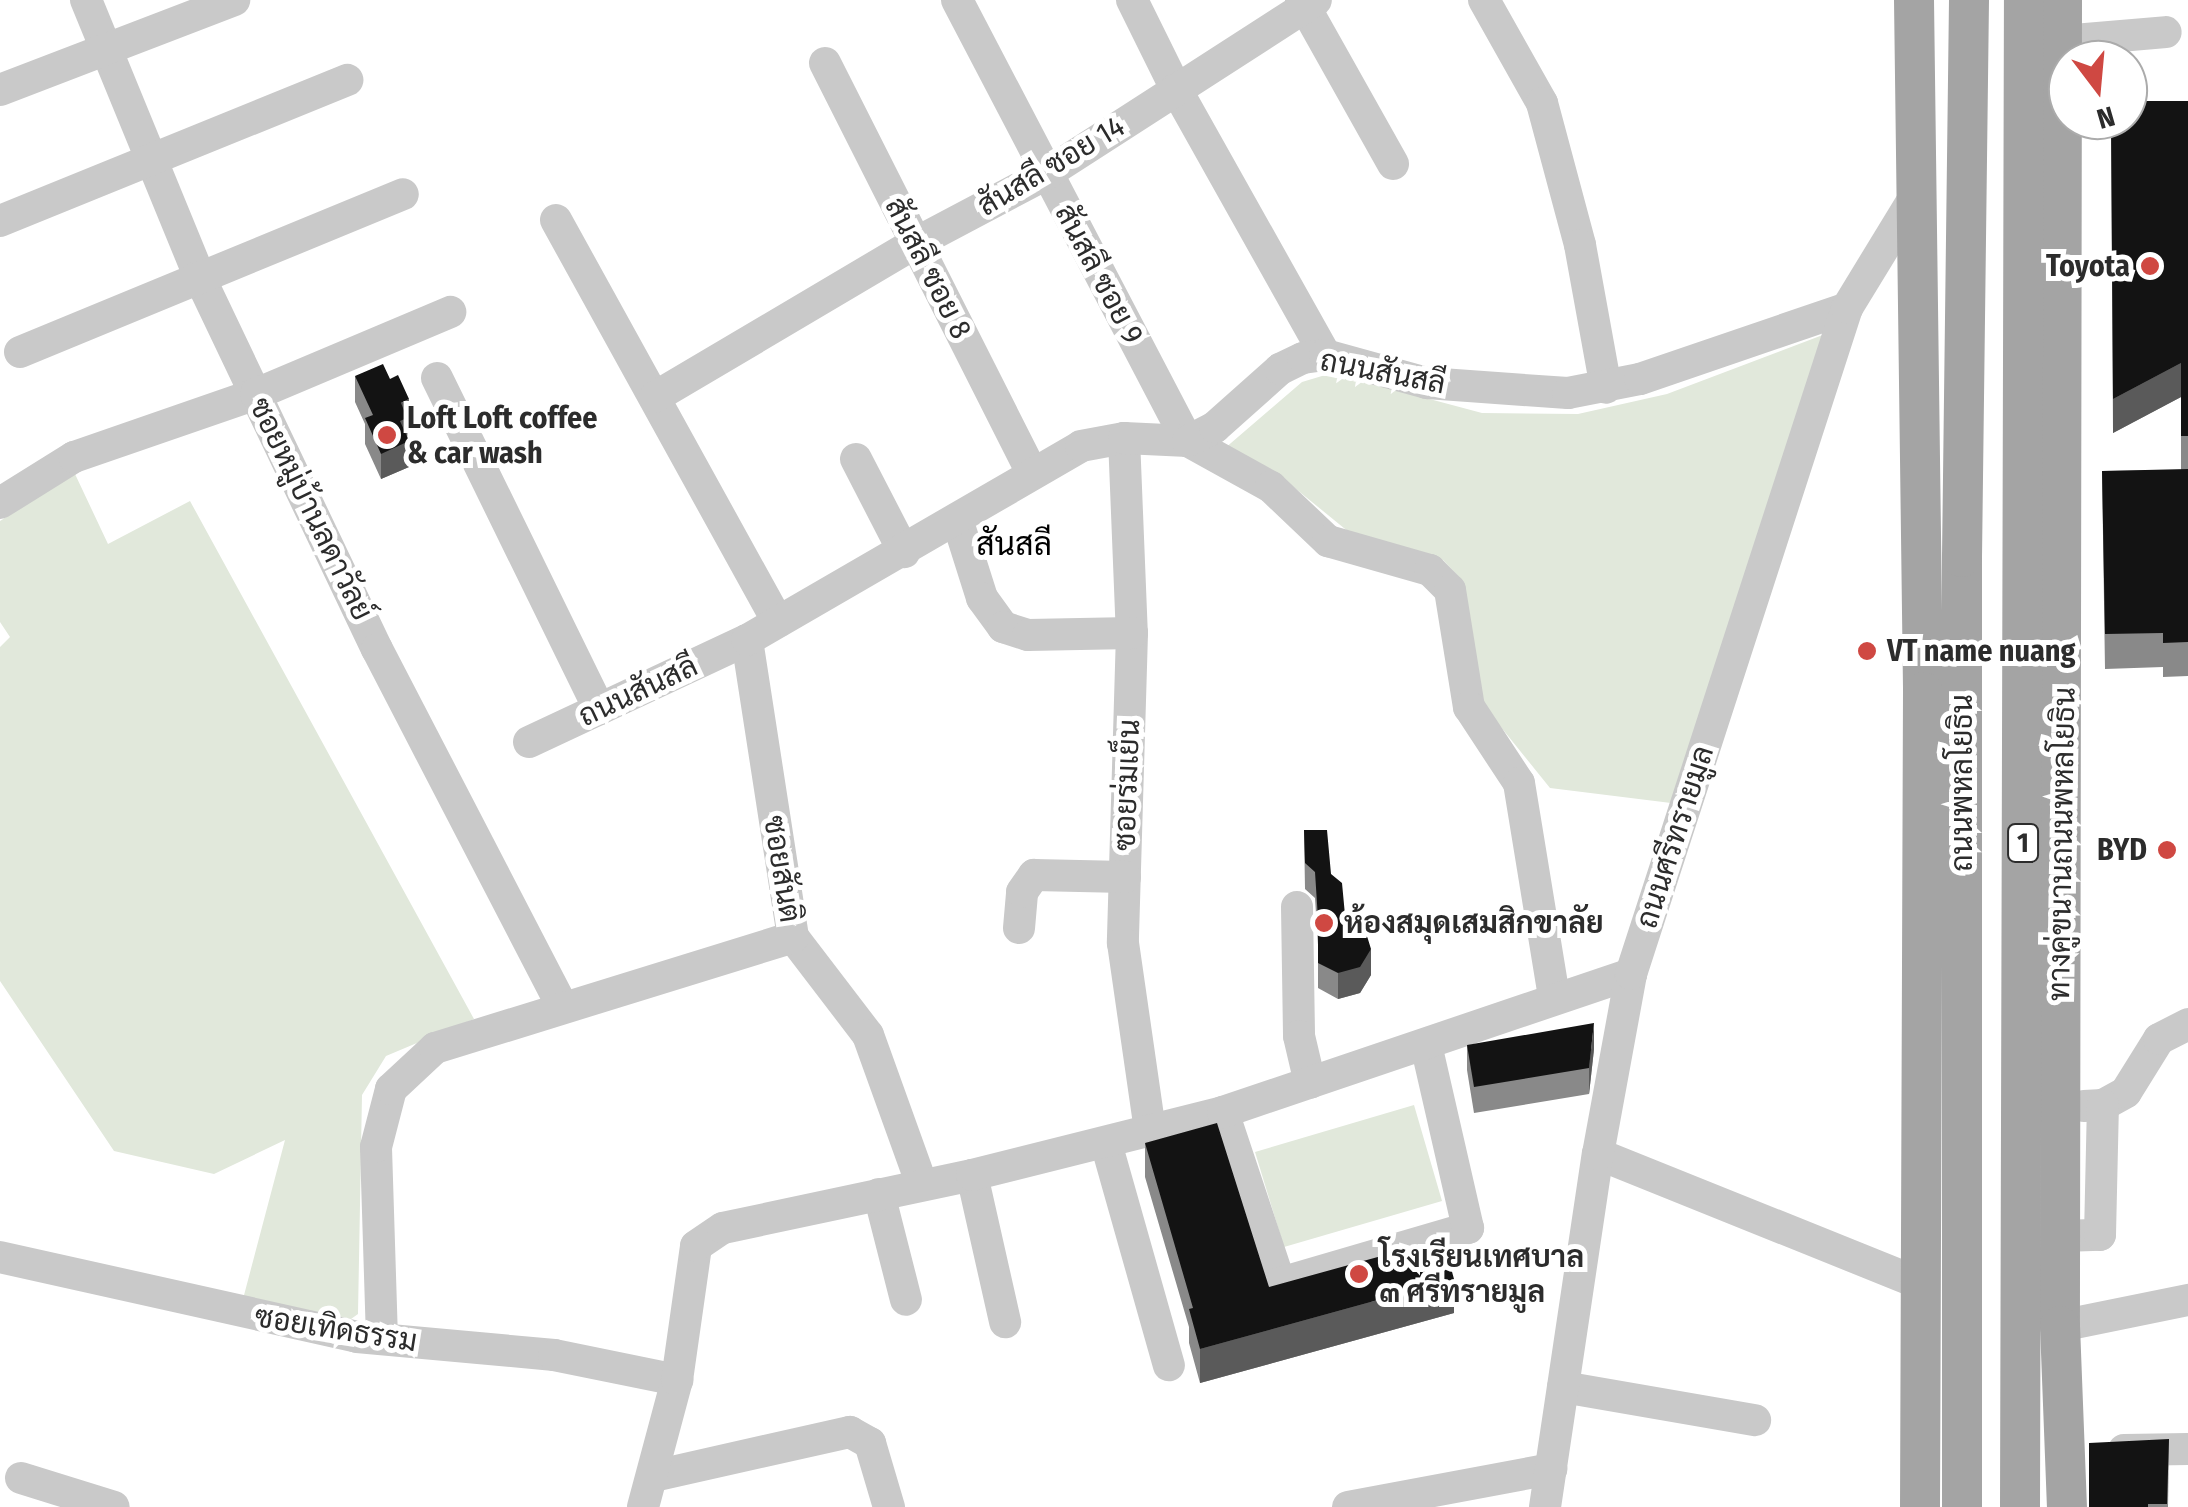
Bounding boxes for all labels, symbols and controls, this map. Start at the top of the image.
north arrow [2048,40,2148,140]
text: N [2093,99,2118,136]
street label: สันสลี ซอย 14 [971,108,1131,224]
street label: สันสลี ซอย 8 [877,191,979,345]
street label: สันสลี ซอย 9 [1047,198,1151,350]
place label: Toyota [2046,248,2130,284]
marker: Toyota [2139,255,2161,277]
street label: ถนนสันสลี [1317,342,1449,402]
street label: ซอยหมู่บ้านลดาวัลย์ [241,392,381,626]
place label: Loft Loft coffee & car wash [407,400,597,470]
marker: Loft Loft coffee & car wash [376,424,398,446]
district label: สันสลี [976,525,1052,563]
place label: VT name nuang [1887,633,2075,669]
marker: VT name nuang [1856,640,1878,662]
street label: ถนนสันสลี [573,648,703,734]
street label: ทางคู่ขนานถนนพหลโยธิน [2041,687,2083,1001]
street label: ถนนพหลโยธิน [1944,694,1980,872]
street label: ซอยร่มเย็น [1107,719,1147,851]
street label: ถนนศรีทรายมูล [1629,741,1721,933]
street label: ซอยสันติ [756,813,808,925]
road number: 1 [2006,820,2040,866]
place label: BYD [2097,832,2147,868]
marker: BYD [2156,839,2178,861]
place label: ห้องสมุดเสมสิกขาลัย [1344,905,1604,941]
marker: ห้องสมุดเสมสิกขาลัย [1313,912,1335,934]
place label: โรงเรียนเทศบาล ๓ ศรีทรายมูล [1379,1239,1584,1310]
marker: โรงเรียนเทศบาล ๓ ศรีทรายมูล [1348,1263,1370,1285]
street label: ซอยเทิดธรรม [252,1298,420,1360]

